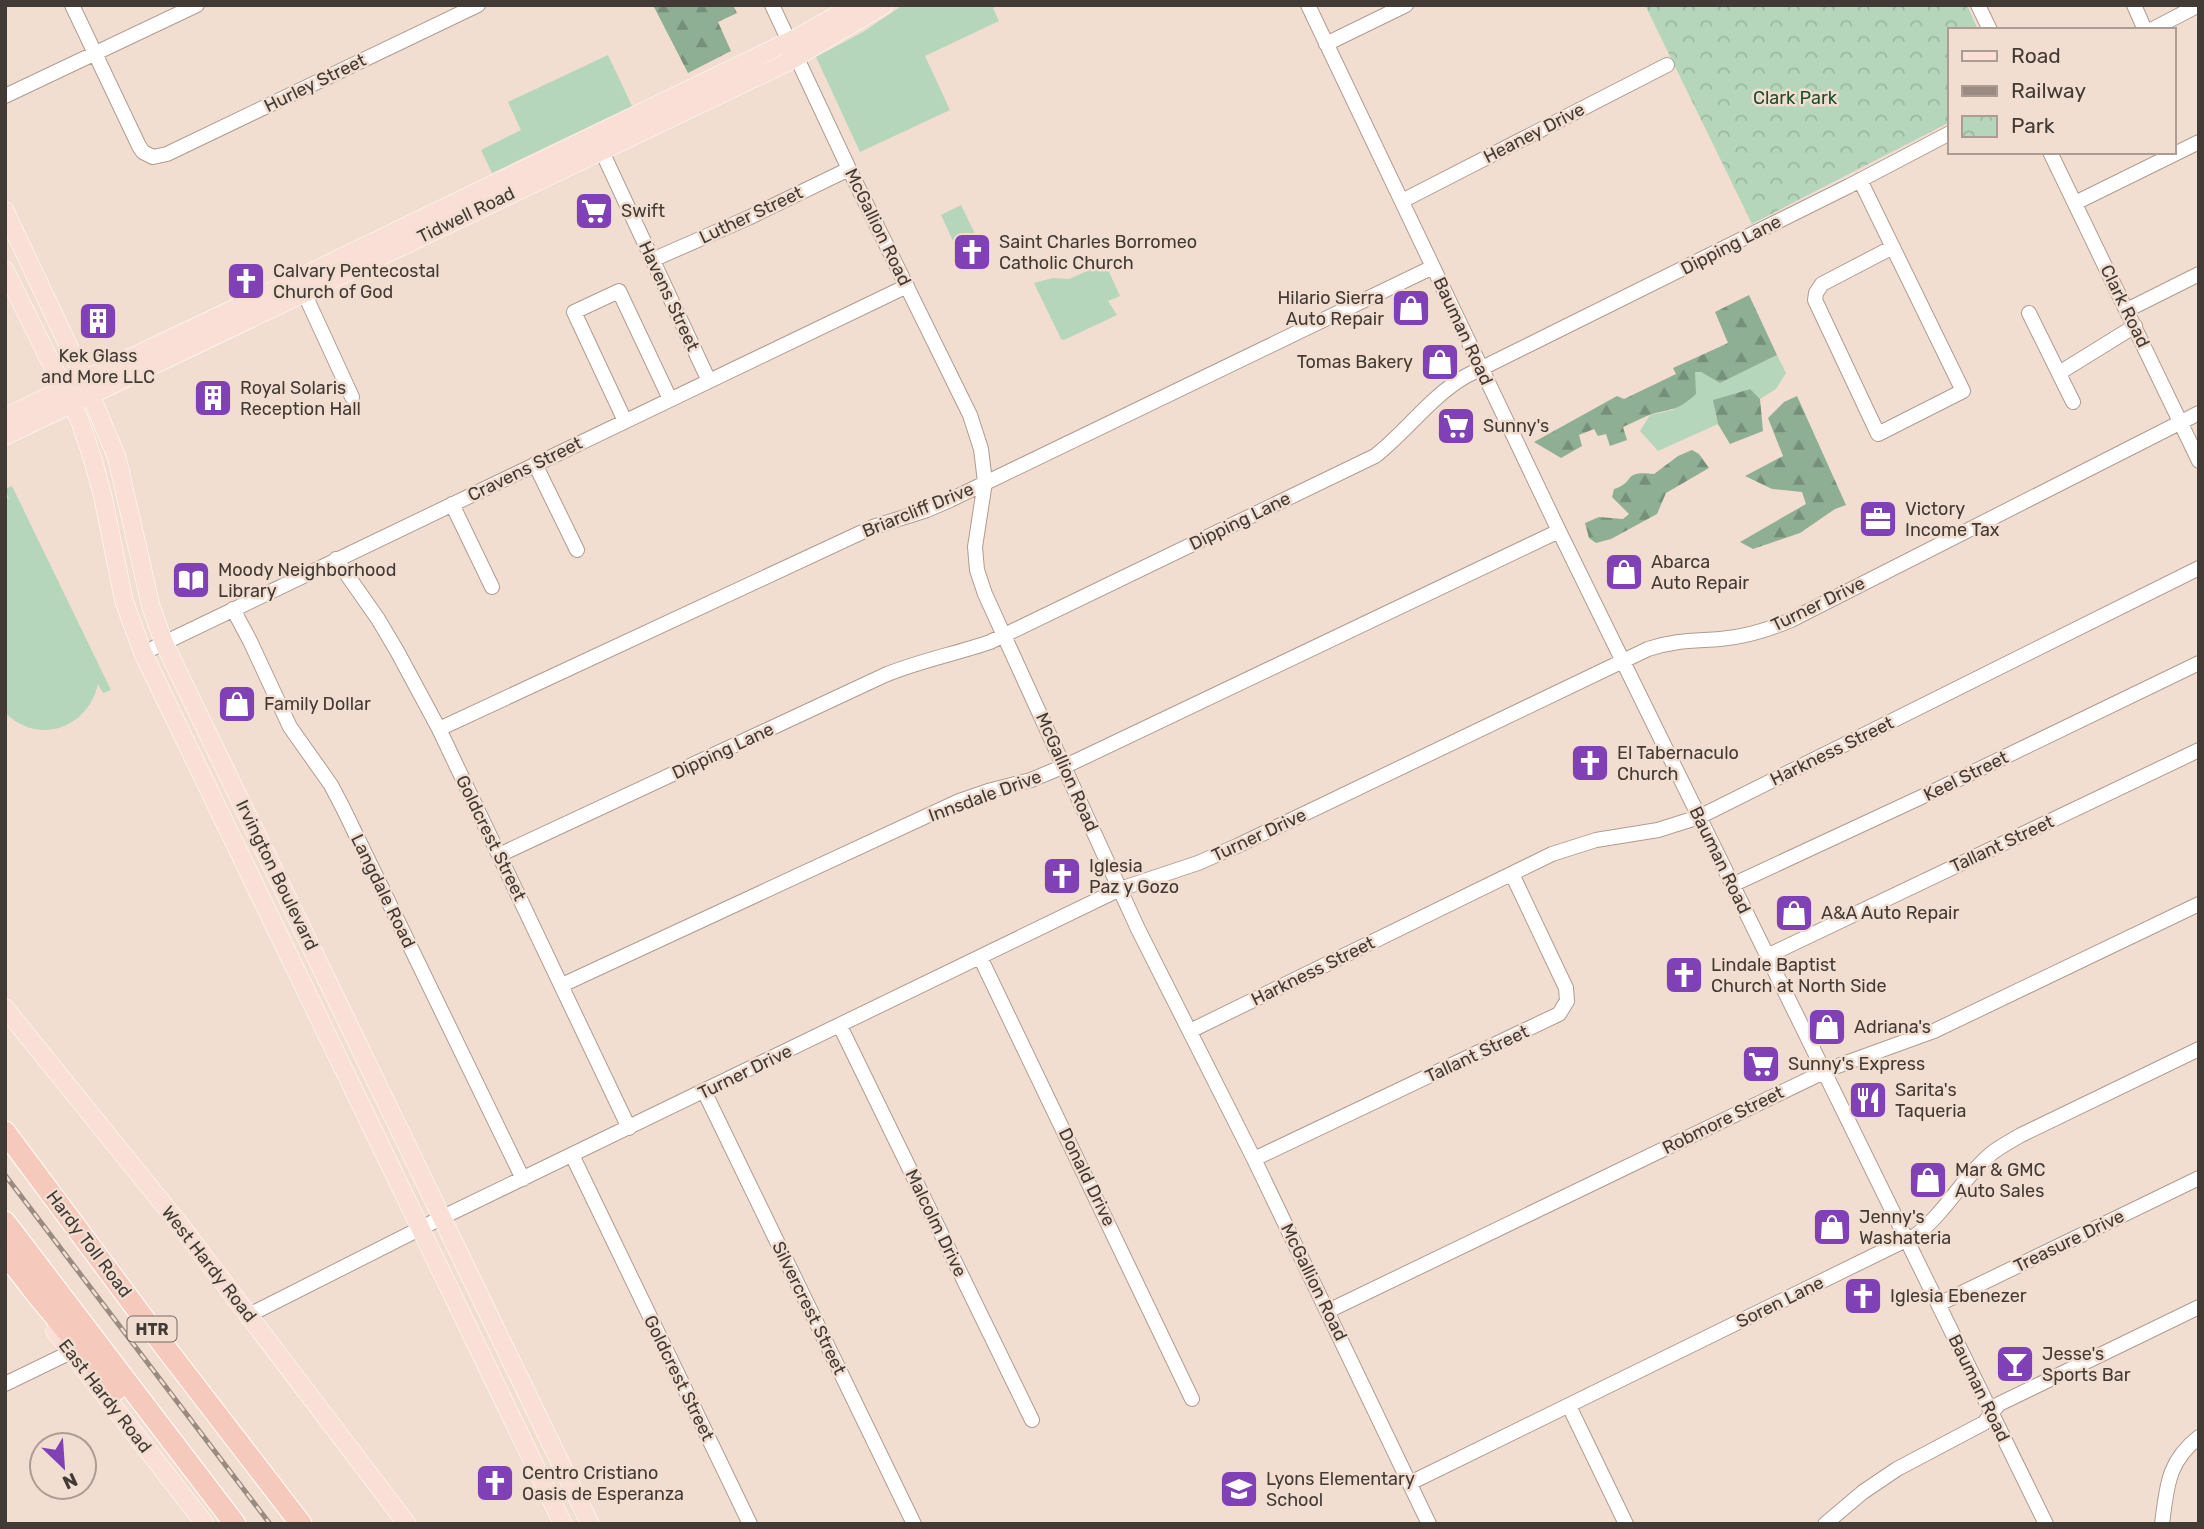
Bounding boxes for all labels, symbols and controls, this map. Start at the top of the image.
legend [1948,28,2176,154]
text: Road [2011,43,2061,68]
street label: Hurley Street [260,49,370,117]
text: Railway [2011,78,2086,103]
park label: Clark Park [1753,87,1838,109]
street label: Heaney Drive [1480,98,1588,168]
text: Park [2011,113,2055,138]
street label: McGallion Road [840,165,916,289]
street label: Luther Street [696,181,806,249]
street label: Tidwell Road [414,182,518,248]
supermarket icon: Swift [573,190,615,232]
place label: Swift [621,200,665,222]
street label: Dipping Lane [1677,210,1785,280]
church icon: Saint Charles Borromeo Catholic Church [951,231,993,273]
place label: Saint Charles Borromeo Catholic Church [999,231,1197,274]
street label: Havens Street [634,237,704,355]
church icon: Calvary Pentecostal Church of God [225,260,267,302]
place label: Calvary Pentecostal Church of God [273,260,440,303]
street label: Clark Road [2096,261,2154,351]
street label: Bauman Road [1428,273,1498,389]
place label: Hilario Sierra Auto Repair [1277,287,1384,330]
shop icon: Hilario Sierra Auto Repair [1390,287,1432,329]
building icon: Kek Glass and More LLC [77,300,119,342]
shop icon: Tomas Bakery [1419,341,1461,383]
place label: Kek Glass and More LLC [41,345,155,388]
place label: Tomas Bakery [1297,351,1413,373]
building icon: Royal Solaris Reception Hall [192,377,234,419]
place label: Royal Solaris Reception Hall [240,377,361,420]
supermarket icon: Sunny's [1435,405,1477,447]
place label: Sunny's [1483,415,1549,437]
street label: Cravens Street [464,432,586,506]
street label: Briarcliff Drive [859,478,977,542]
street label: Dipping Lane [1186,487,1294,555]
office icon: Victory Income Tax [1857,498,1899,540]
place label: Victory Income Tax [1905,498,2000,541]
shop icon: Abarca Auto Repair [1603,551,1645,593]
place label: Abarca Auto Repair [1651,551,1749,594]
library icon: Moody Neighborhood Library [170,559,212,601]
place label: Moody Neighborhood Library [218,559,396,602]
street label: Turner Drive [1767,572,1869,636]
shop icon: Family Dollar [216,683,258,725]
place label: Family Dollar [264,693,371,715]
street label: McGallion Road [1031,709,1103,835]
street label: Harkness Street [1767,712,1897,790]
street label: Dipping Lane [669,718,777,784]
church icon: El Tabernaculo Church [1569,742,1611,784]
place label: El Tabernaculo Church [1617,742,1739,785]
street label: Keel Street [1920,746,2012,806]
street label: Innsdale Drive [925,765,1045,827]
street label: Goldcrest Street [451,772,531,904]
street label: Irvington Boulevard [231,796,323,954]
street label: Bauman Road [1685,803,1755,917]
street label: Turner Drive [1208,804,1310,866]
street label: Tallant Street [1947,810,2057,878]
street label: Langdale Road [346,831,420,951]
church icon: Iglesia Paz y Gozo [1041,855,1083,897]
place label: Iglesia Paz y Gozo [1089,855,1179,898]
shop icon: A&A Auto Repair [1773,892,1815,934]
place label: A&A Auto Repair [1821,902,1959,924]
street label: Harkness Street [1248,932,1378,1010]
church icon: Lindale Baptist Church at North Side [1663,954,1705,996]
place label: Lindale Baptist Church at North Side [1711,954,1887,997]
shop icon: Adriana's [1806,1006,1848,1048]
place label: Adriana's [1854,1016,1931,1038]
street label: Tallant Street [1422,1020,1532,1088]
street label: Turner Drive [694,1040,796,1104]
supermarket icon: Sunny's Express [1740,1043,1782,1085]
place label: Sunny's Express [1788,1053,1925,1075]
restaurant icon: Sarita's Taqueria [1847,1079,1889,1121]
place label: Sarita's Taqueria [1895,1079,1966,1122]
street label: Robmore Street [1659,1081,1787,1159]
street label: Donald Drive [1054,1124,1120,1230]
shop icon: Mar & GMC Auto Sales [1907,1159,1949,1201]
place label: Mar & GMC Auto Sales [1955,1159,2046,1202]
street label: Malcolm Drive [900,1166,972,1280]
street label: Hardy Toll Road [42,1186,136,1302]
street label: West Hardy Road [157,1202,261,1326]
street label: Treasure Drive [2010,1205,2128,1277]
shop icon: Jenny's Washateria [1811,1206,1853,1248]
place label: Jenny's Washateria [1859,1206,1951,1249]
street label: McGallion Road [1276,1220,1352,1344]
street label: Silvercrest Street [767,1238,851,1378]
street label: Soren Lane [1733,1271,1827,1333]
church icon: Iglesia Ebenezer [1842,1275,1884,1317]
place label: Iglesia Ebenezer [1890,1285,2027,1307]
street label: Goldcrest Street [639,1312,719,1444]
road number: HTR [128,1316,176,1342]
street label: Bauman Road [1944,1331,2014,1445]
street label: East Hardy Road [54,1335,156,1457]
bar icon: Jesse's Sports Bar [1994,1343,2036,1385]
place label: Jesse's Sports Bar [2042,1343,2131,1386]
north arrow [28,1431,98,1501]
church icon: Centro Cristiano Oasis de Esperanza [474,1462,516,1504]
place label: Centro Cristiano Oasis de Esperanza [522,1462,684,1505]
text: N [59,1468,81,1494]
school or university icon: Lyons Elementary School [1218,1468,1260,1510]
place label: Lyons Elementary School [1266,1468,1415,1511]

